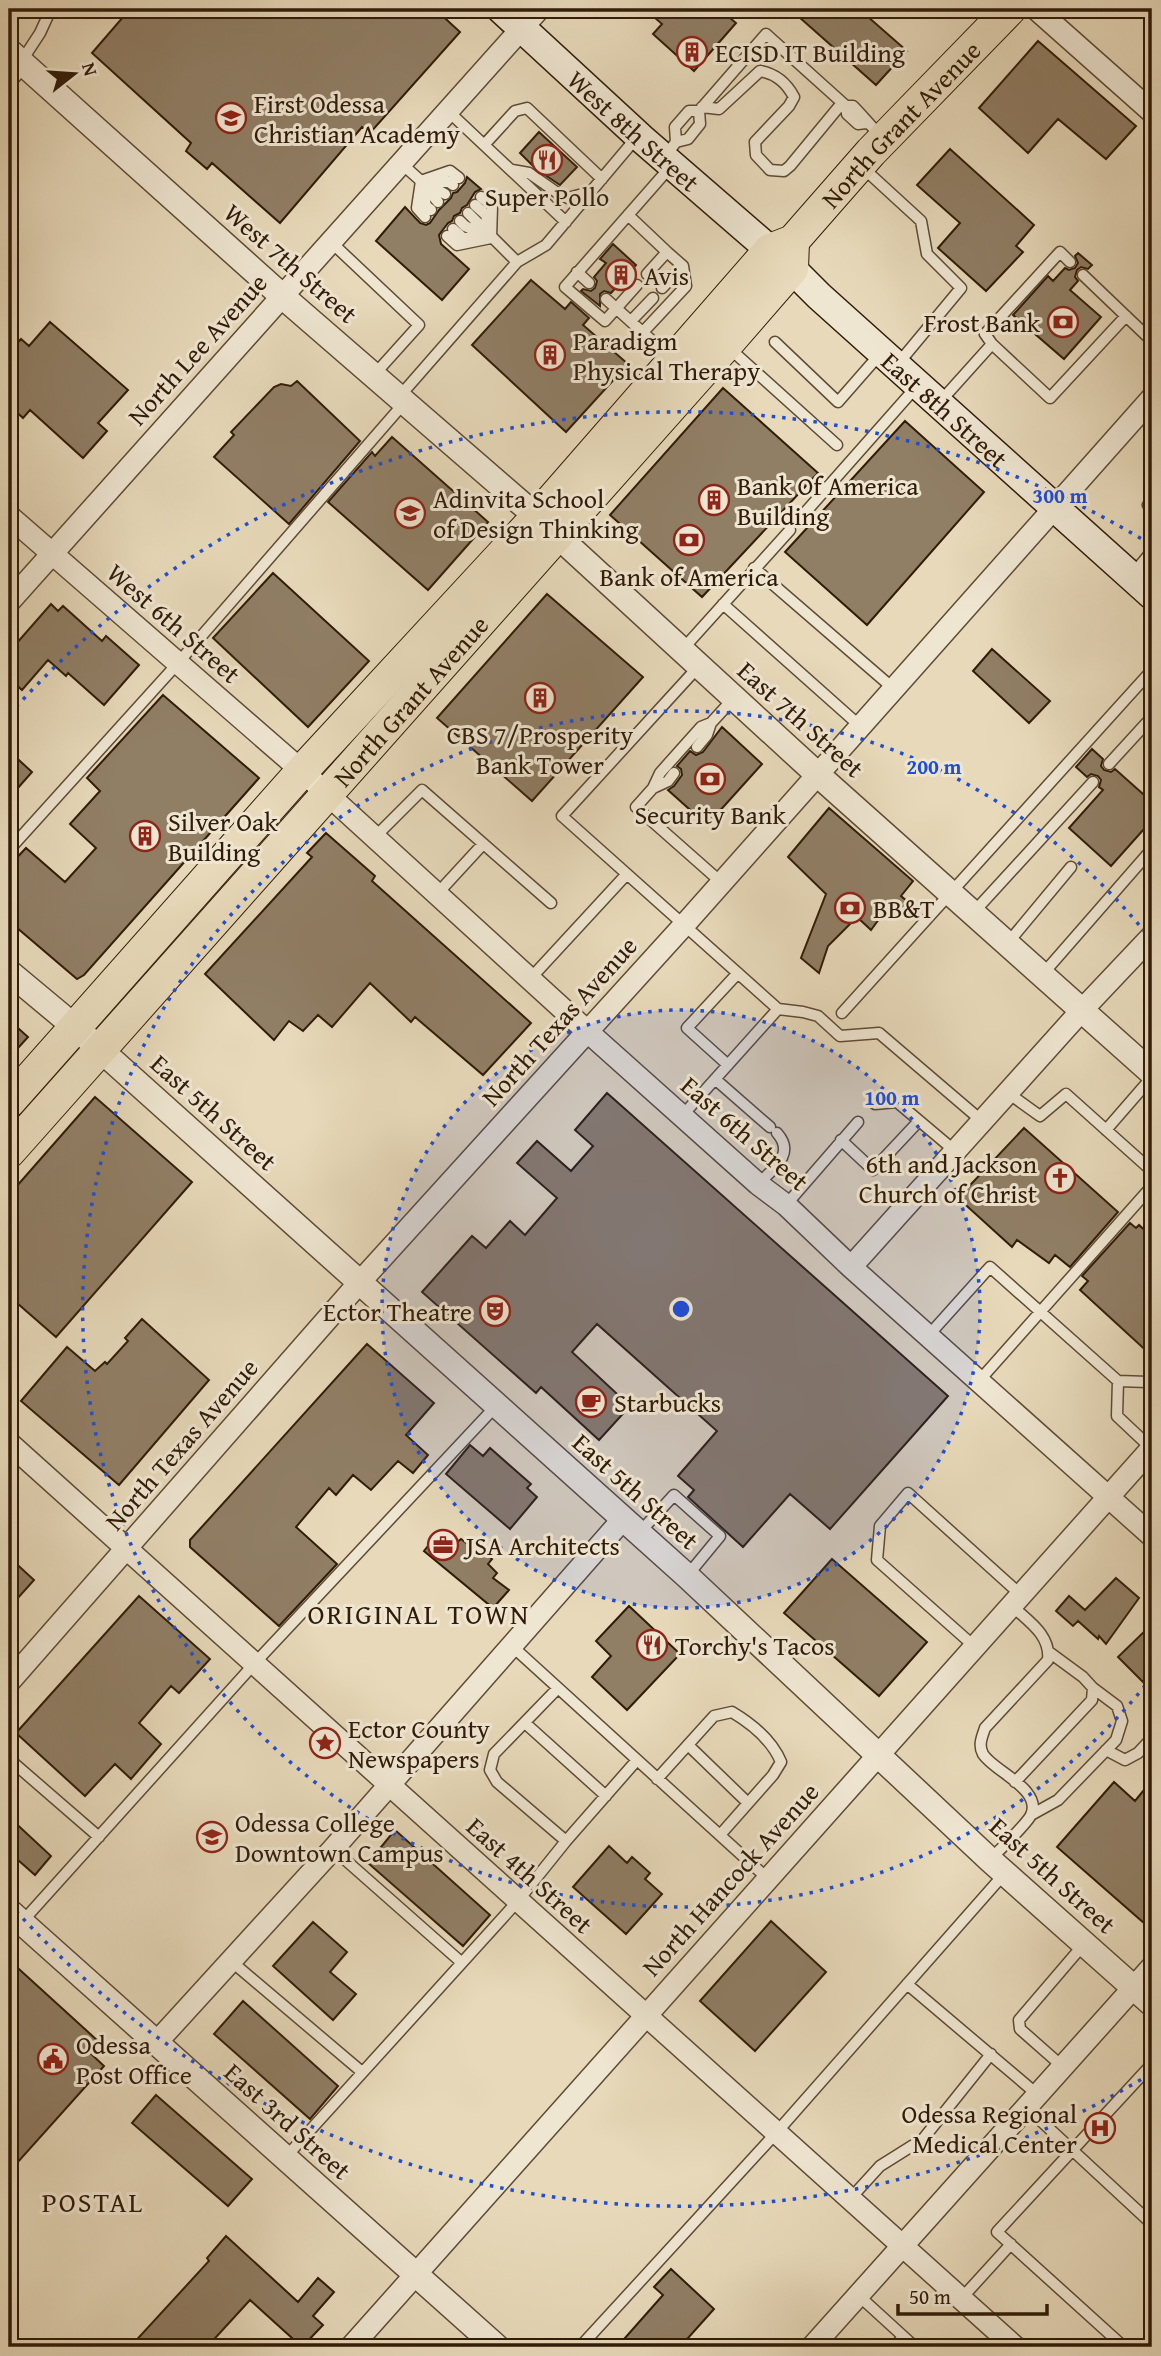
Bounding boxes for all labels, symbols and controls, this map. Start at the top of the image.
street label: North Grant Avenue [811,31,989,216]
place label: ECISD IT Building [715,33,905,72]
building icon: ECISD IT Building [675,35,709,69]
north arrow [38,38,108,108]
text: N [75,59,106,79]
street label: West 8th Street [559,60,709,201]
place label: First Odessa Christian Academy [254,84,460,153]
school or university icon: First Odessa Christian Academy [214,101,248,135]
restaurant icon: Super Pollo [530,143,564,177]
place label: Super Pollo [485,177,609,216]
street label: West 7th Street [215,194,367,332]
place label: Avis [644,256,689,295]
building icon: Avis [604,258,638,292]
street label: North Lee Avenue [118,264,276,434]
place label: Frost Bank [924,303,1041,342]
bank icon: Frost Bank [1046,305,1080,339]
place label: Paradigm Physical Therapy [573,321,760,390]
building icon: Paradigm Physical Therapy [533,338,567,372]
street label: East 8th Street [873,342,1017,477]
place label: Bank Of America Building [737,466,919,535]
place label: Adinvita School of Design Thinking [433,479,638,548]
text: 300 m [1032,480,1088,511]
building icon: Bank Of America Building [697,483,731,517]
school or university icon: Adinvita School of Design Thinking [393,496,427,530]
bank icon: Bank of America [672,523,706,557]
street label: West 6th Street [98,554,250,692]
place label: Bank of America [600,557,779,596]
street label: North Grant Avenue [323,606,497,795]
street label: East 7th Street [729,651,873,787]
building icon: CBS 7/Prosperity Bank Tower [523,681,557,715]
place label: CBS 7/Prosperity Bank Tower [447,715,633,784]
text: 200 m [906,751,962,782]
bank icon: Security Bank [693,762,727,796]
place label: Security Bank [634,795,786,834]
place label: Silver Oak Building [168,802,278,871]
building icon: Silver Oak Building [128,819,162,853]
place label: BB&T [873,889,935,928]
bank icon: BB&T [833,891,867,925]
street label: North Texas Avenue [472,927,646,1115]
street label: East 5th Street [142,1044,286,1180]
street label: East 6th Street [672,1066,818,1200]
text: 100 m [864,1082,920,1113]
place label: 6th and Jackson Church of Christ [859,1144,1037,1213]
church icon: 6th and Jackson Church of Christ [1043,1161,1077,1195]
place label: Ector Theatre [323,1292,472,1331]
theatre icon: Ector Theatre [478,1294,512,1328]
centre of rings [669,1297,693,1321]
street label: North Texas Avenue [95,1349,267,1539]
place label: Starbucks [614,1383,721,1422]
cafe icon: Starbucks [574,1385,608,1419]
street label: East 5th Street [564,1423,708,1559]
place label: JSA Architects [463,1526,620,1565]
office icon: JSA Architects [426,1528,460,1562]
district label: ORIGINAL TOWN [308,1593,530,1634]
place label: Torchy's Tacos [675,1626,835,1665]
restaurant icon: Torchy's Tacos [635,1628,669,1662]
place label: Ector County Newspapers [348,1709,490,1778]
place icon: Ector County Newspapers [308,1726,342,1760]
street label: North Hancock Avenue [632,1773,828,1985]
place label: Odessa College Downtown Campus [235,1803,444,1872]
street label: East 4th Street [458,1807,602,1943]
street label: East 5th Street [981,1807,1125,1943]
school or university icon: Odessa College Downtown Campus [195,1820,229,1854]
place label: Odessa Post Office [76,2025,192,2094]
public building icon: Odessa Post Office [36,2042,70,2076]
street label: East 3rd Street [216,2053,360,2189]
place label: Odessa Regional Medical Center [902,2094,1077,2163]
hospital icon: Odessa Regional Medical Center [1083,2111,1117,2145]
district label: POSTAL [42,2181,144,2222]
scale bar [898,2272,1047,2316]
text: 50 m [909,2281,951,2312]

